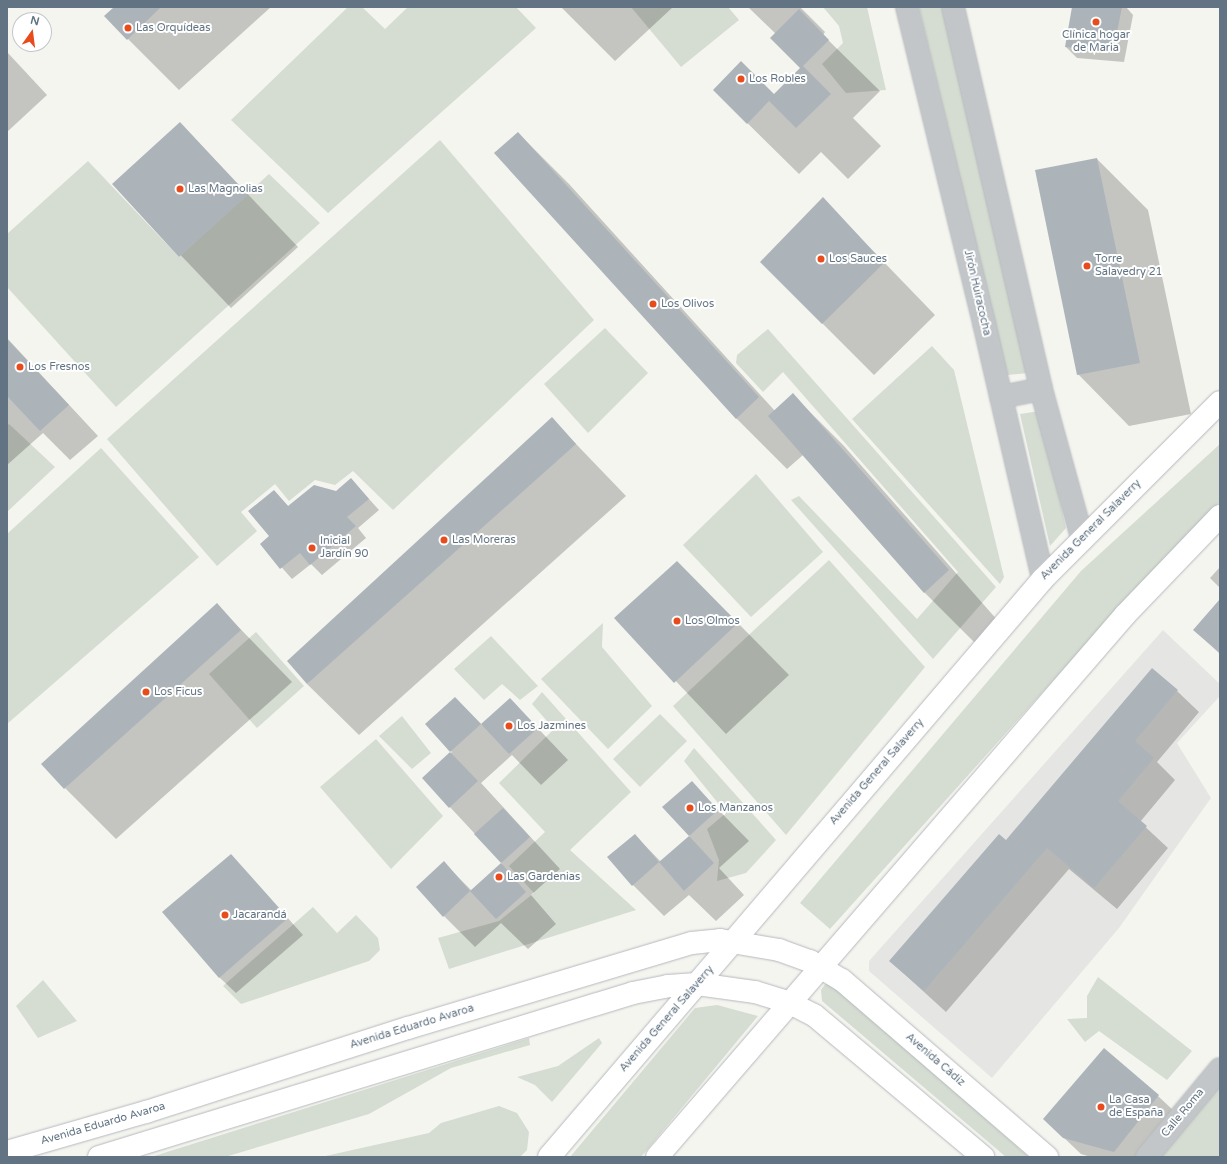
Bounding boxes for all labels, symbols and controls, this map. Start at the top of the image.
north arrow [12,12,52,52]
text: N [29,13,41,28]
marker: Clínica hogar de Maria [1090,16,1102,28]
place label: Las Orquídeas [136,21,211,35]
marker: Las Orquídeas [123,23,133,33]
place label: Clínica hogar de Maria [1062,29,1130,55]
place label: Los Robles [749,72,806,86]
marker: Los Robles [736,74,746,84]
place label: Las Magnolias [188,182,263,196]
marker: Las Magnolias [175,184,185,194]
street label: Jirón Huiracocha [961,249,993,337]
place label: Los Sauces [829,252,887,266]
place label: Torre Salavedry 21 [1095,253,1162,279]
marker: Los Sauces [816,254,826,264]
marker: Torre Salavedry 21 [1082,261,1092,271]
place label: Los Olivos [661,297,714,311]
marker: Los Olivos [648,299,658,309]
place label: Los Fresnos [28,360,90,374]
marker: Los Fresnos [15,362,25,372]
street label: Avenida General Salaverry [1038,477,1144,583]
place label: Las Moreras [452,533,516,547]
place label: Inicial Jardín 90 [320,535,368,561]
marker: Las Moreras [439,535,449,545]
marker: Inicial Jardín 90 [307,543,317,553]
place label: Los Olmos [685,614,740,628]
marker: Los Olmos [672,616,682,626]
place label: Los Ficus [154,685,202,699]
marker: Los Ficus [141,687,151,697]
street label: Avenida General Salaverry [827,716,927,828]
place label: Los Jazmines [517,719,586,733]
marker: Los Jazmines [504,721,514,731]
place label: Los Manzanos [698,801,773,815]
marker: Los Manzanos [685,803,695,813]
place label: Las Gardenias [507,870,580,884]
marker: Las Gardenias [494,872,504,882]
place label: Jacarandá [233,908,287,922]
marker: Jacarandá [220,910,230,920]
street label: Avenida General Salaverry [617,963,717,1075]
street label: Avenida Eduardo Avaroa [348,1002,476,1052]
street label: Avenida Cádiz [903,1031,967,1089]
street label: Calle Roma [1159,1086,1207,1140]
place label: La Casa de España [1109,1094,1163,1120]
street label: Avenida Eduardo Avaroa [39,1100,167,1148]
marker: La Casa de España [1096,1102,1106,1112]

